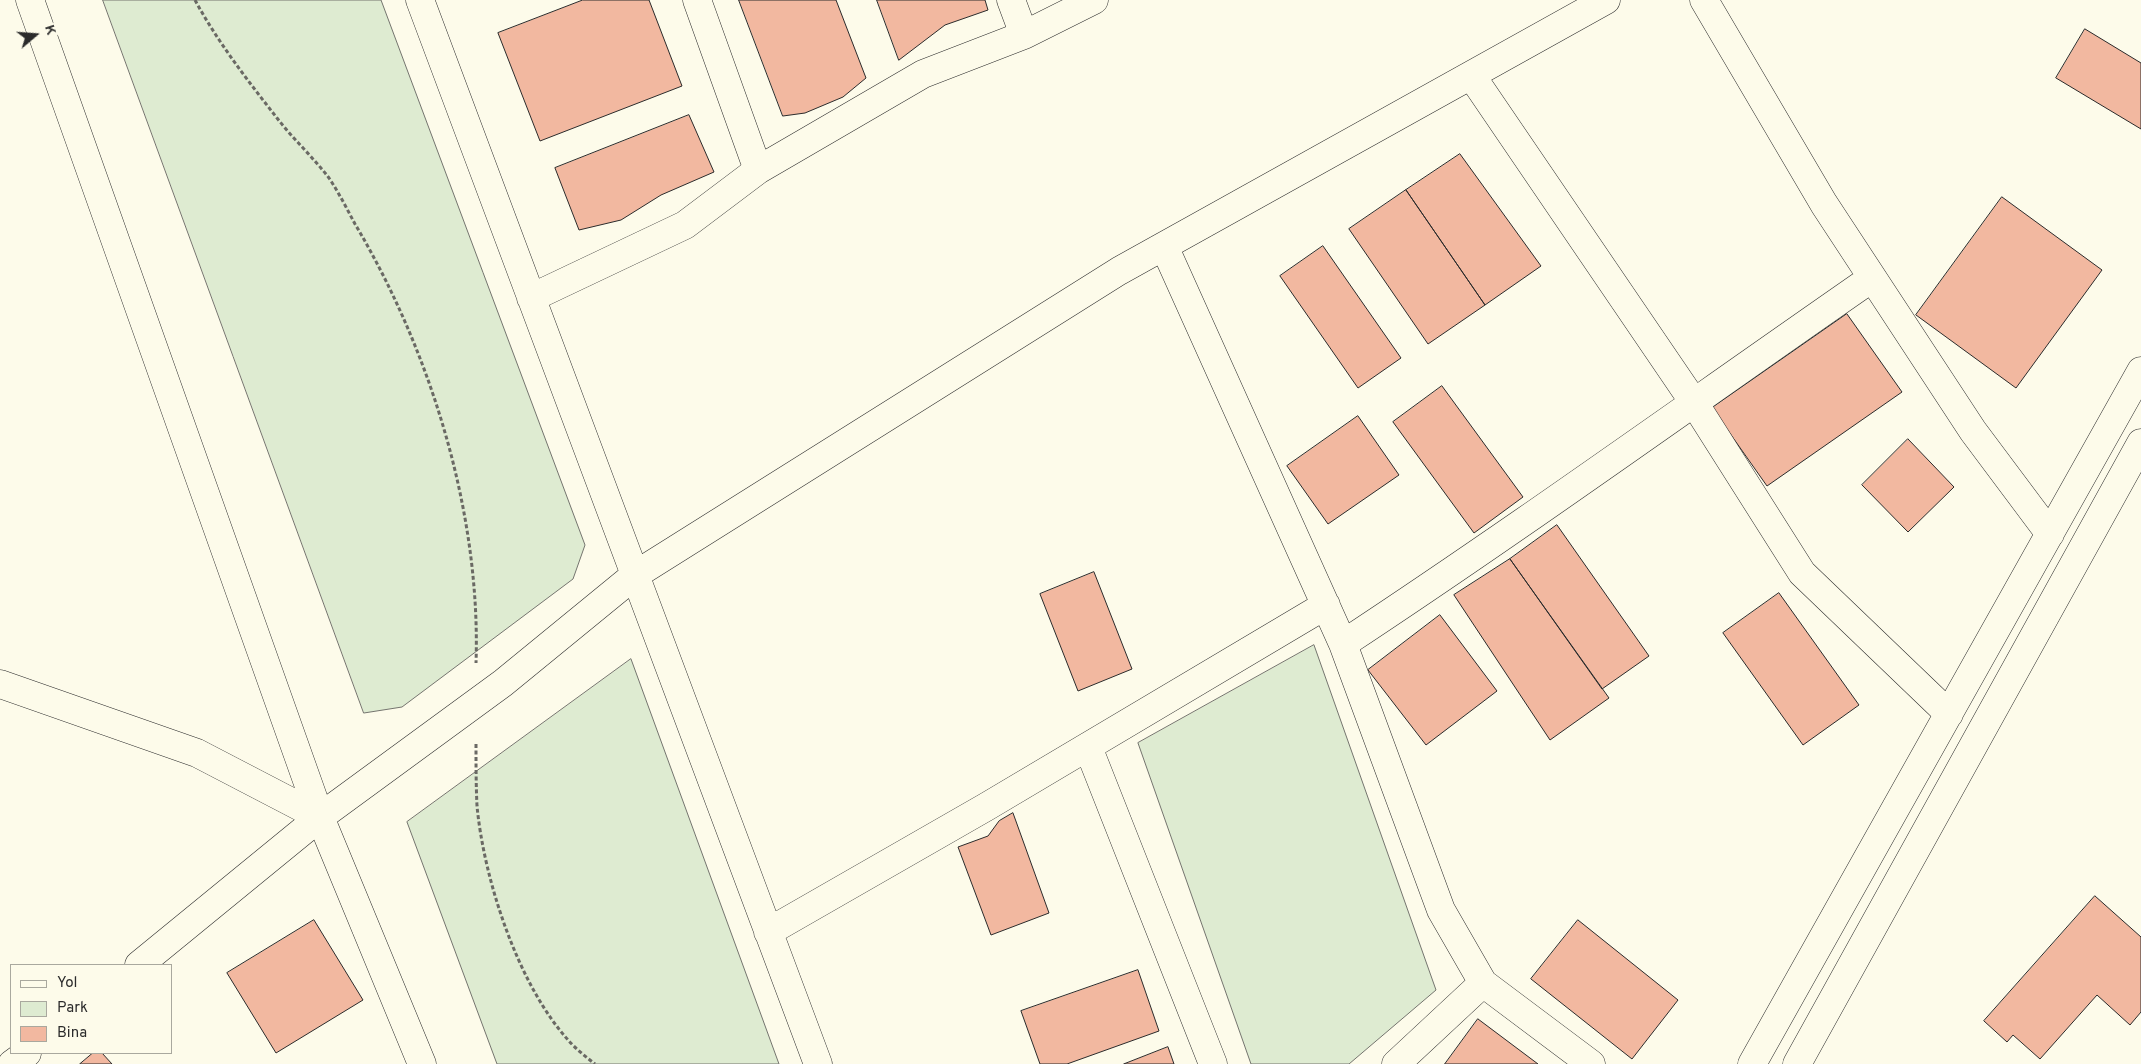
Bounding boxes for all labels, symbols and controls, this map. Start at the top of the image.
north arrow [10,10,60,60]
text: K [40,23,59,38]
legend [10,964,172,1054]
text: Yol [57,974,78,993]
text: Park [57,999,88,1018]
text: Bina [57,1024,87,1043]

